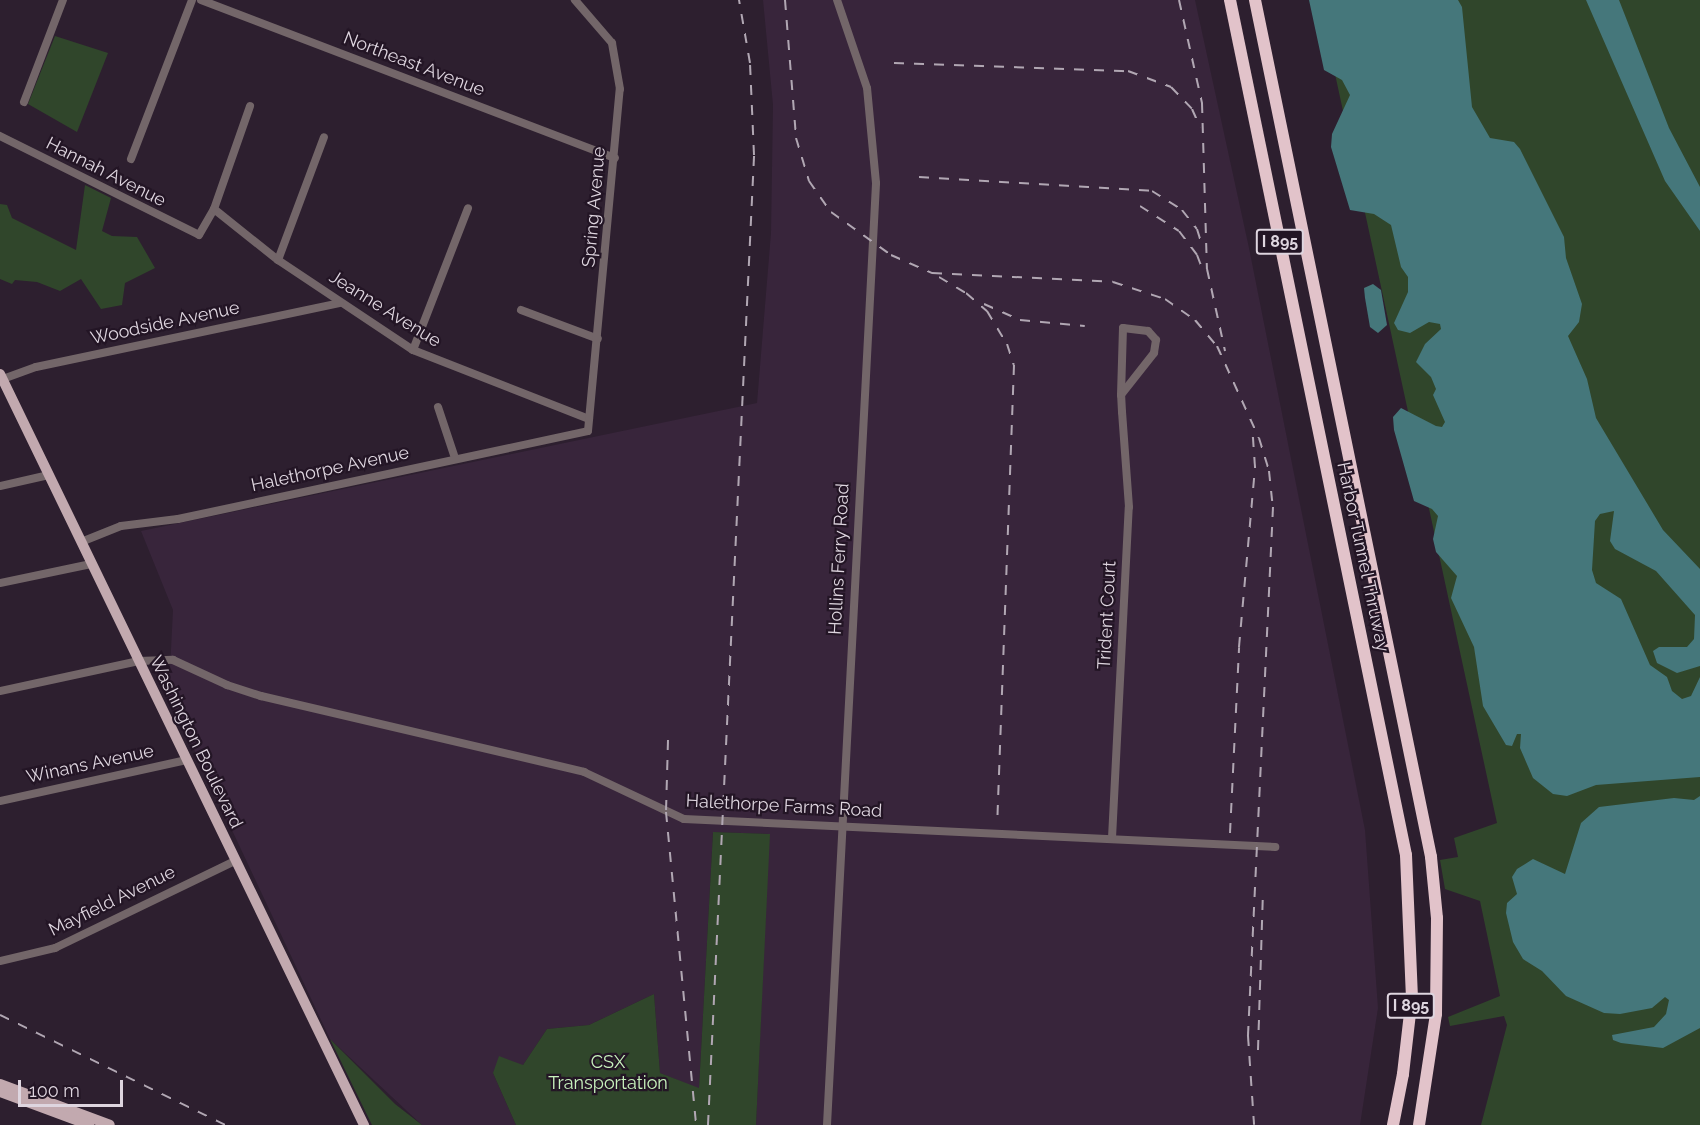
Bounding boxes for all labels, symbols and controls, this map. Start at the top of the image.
street label: Northeast Avenue [340,27,488,101]
street label: Hannah Avenue [42,132,170,212]
street label: Spring Avenue [578,145,610,269]
road number: I 895 [1254,229,1306,255]
street label: Jeanne Avenue [325,266,445,352]
street label: Woodside Avenue [88,297,242,349]
street label: Halethorpe Avenue [249,442,411,496]
street label: Harbor Tunnel Thruway [1332,459,1394,655]
street label: Hollins Ferry Road [824,483,854,635]
street label: Trident Court [1093,560,1121,670]
street label: Washington Boulevard [145,652,247,832]
street label: Winans Avenue [24,740,156,788]
street label: Halethorpe Farms Road [685,790,883,822]
street label: Mayfield Avenue [45,861,179,941]
road number: I 895 [1386,993,1436,1019]
park label: CSX Transportation [548,1052,668,1094]
scale bar [21,1068,126,1106]
text: 100 m [29,1080,80,1101]

